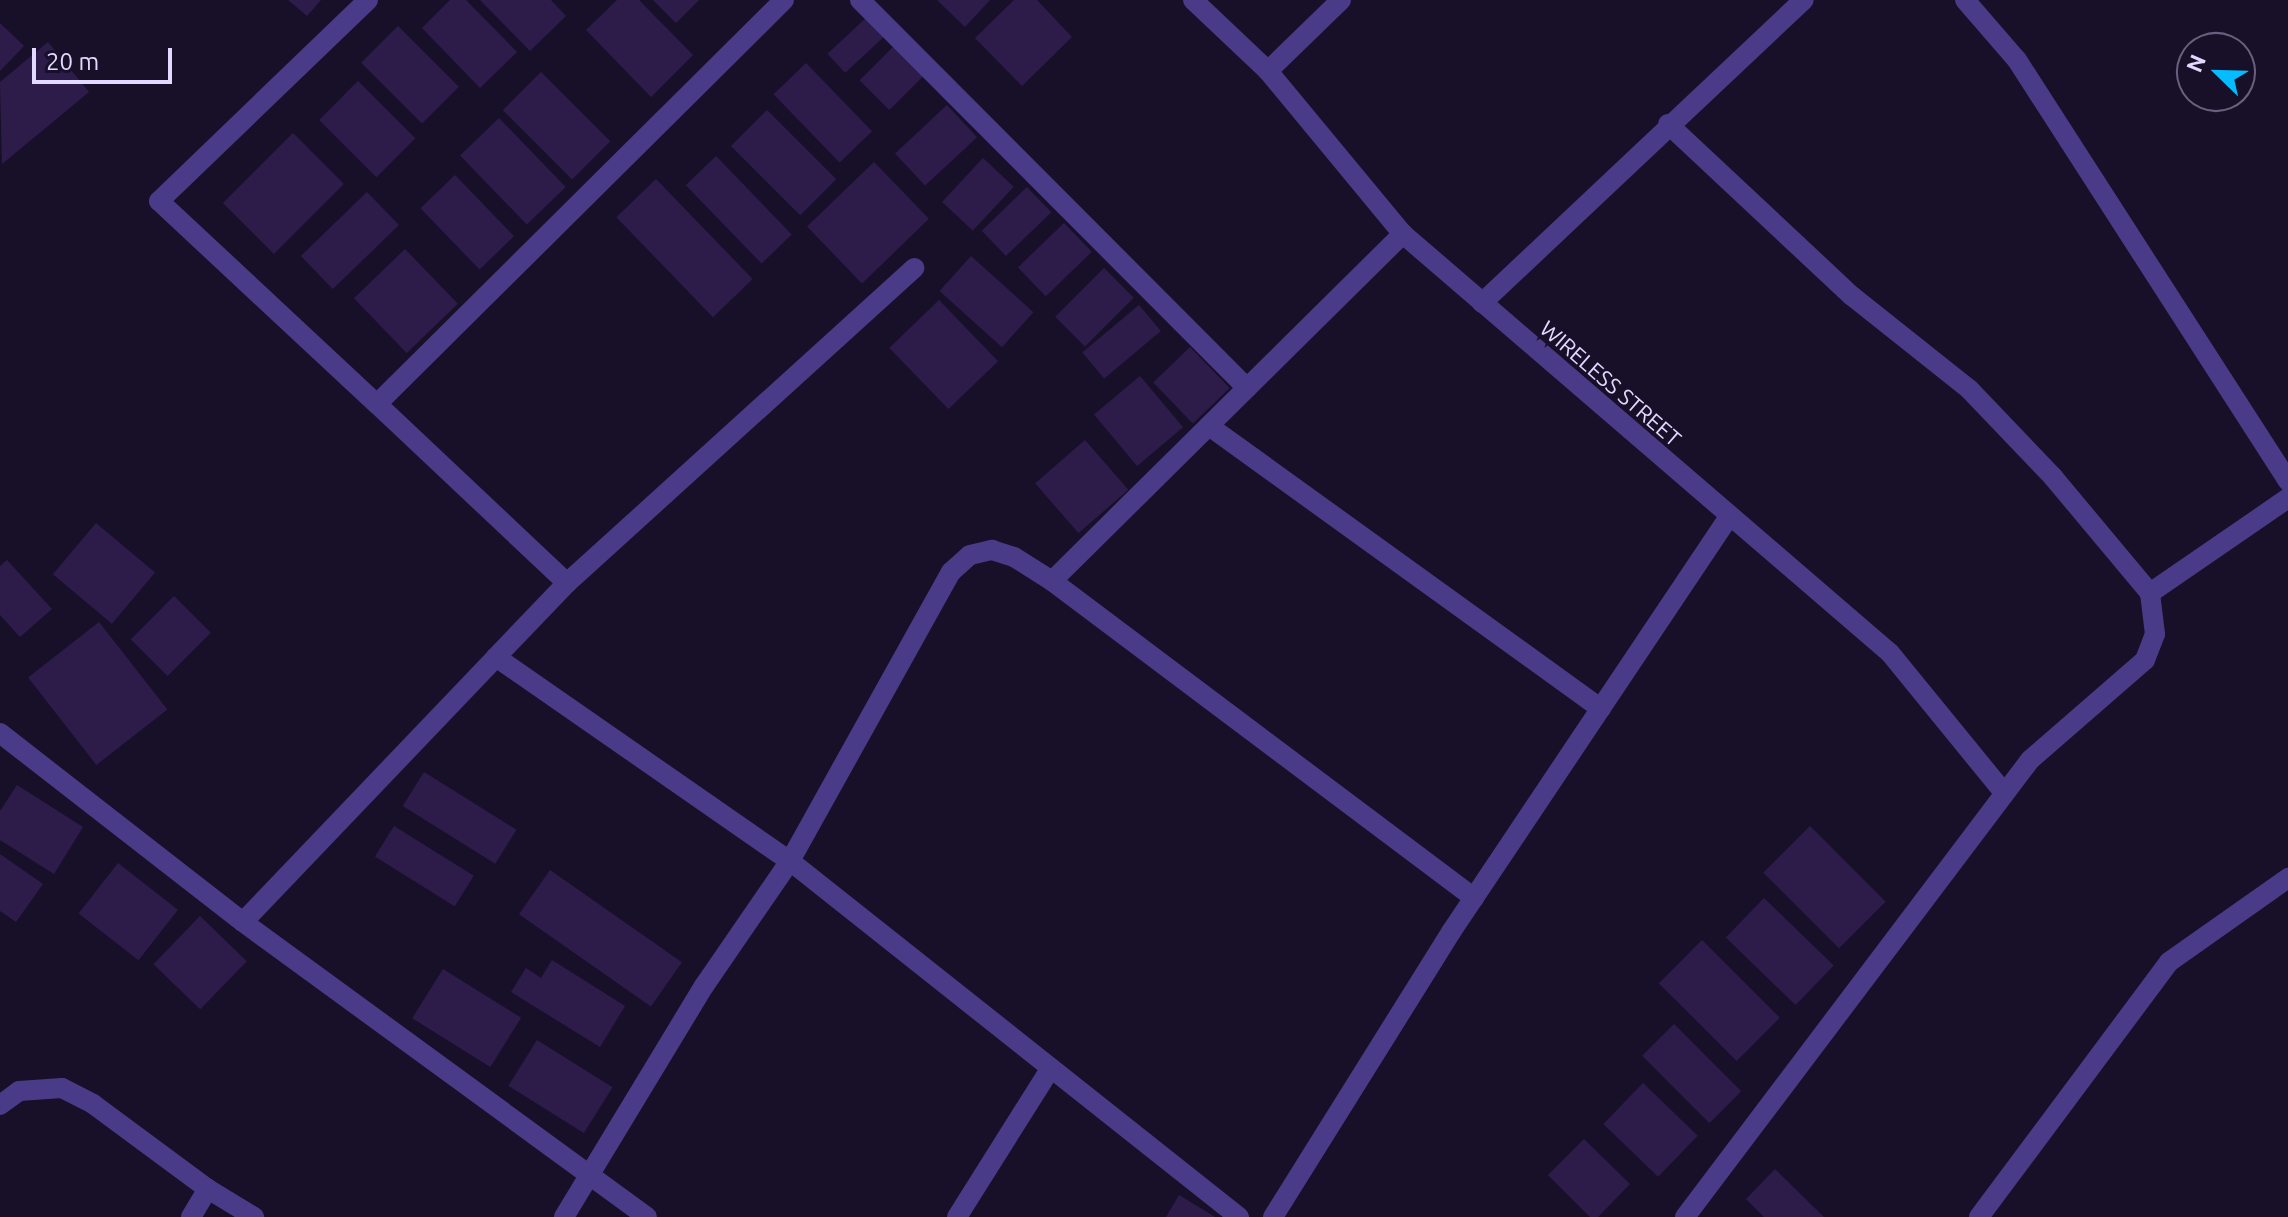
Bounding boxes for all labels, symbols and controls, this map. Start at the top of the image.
scale bar [36,32,176,82]
north arrow [2176,32,2256,112]
text: 20 m [46,48,99,75]
text: N [2181,51,2210,76]
street label: WIRELESS STREET [1535,315,1687,451]

